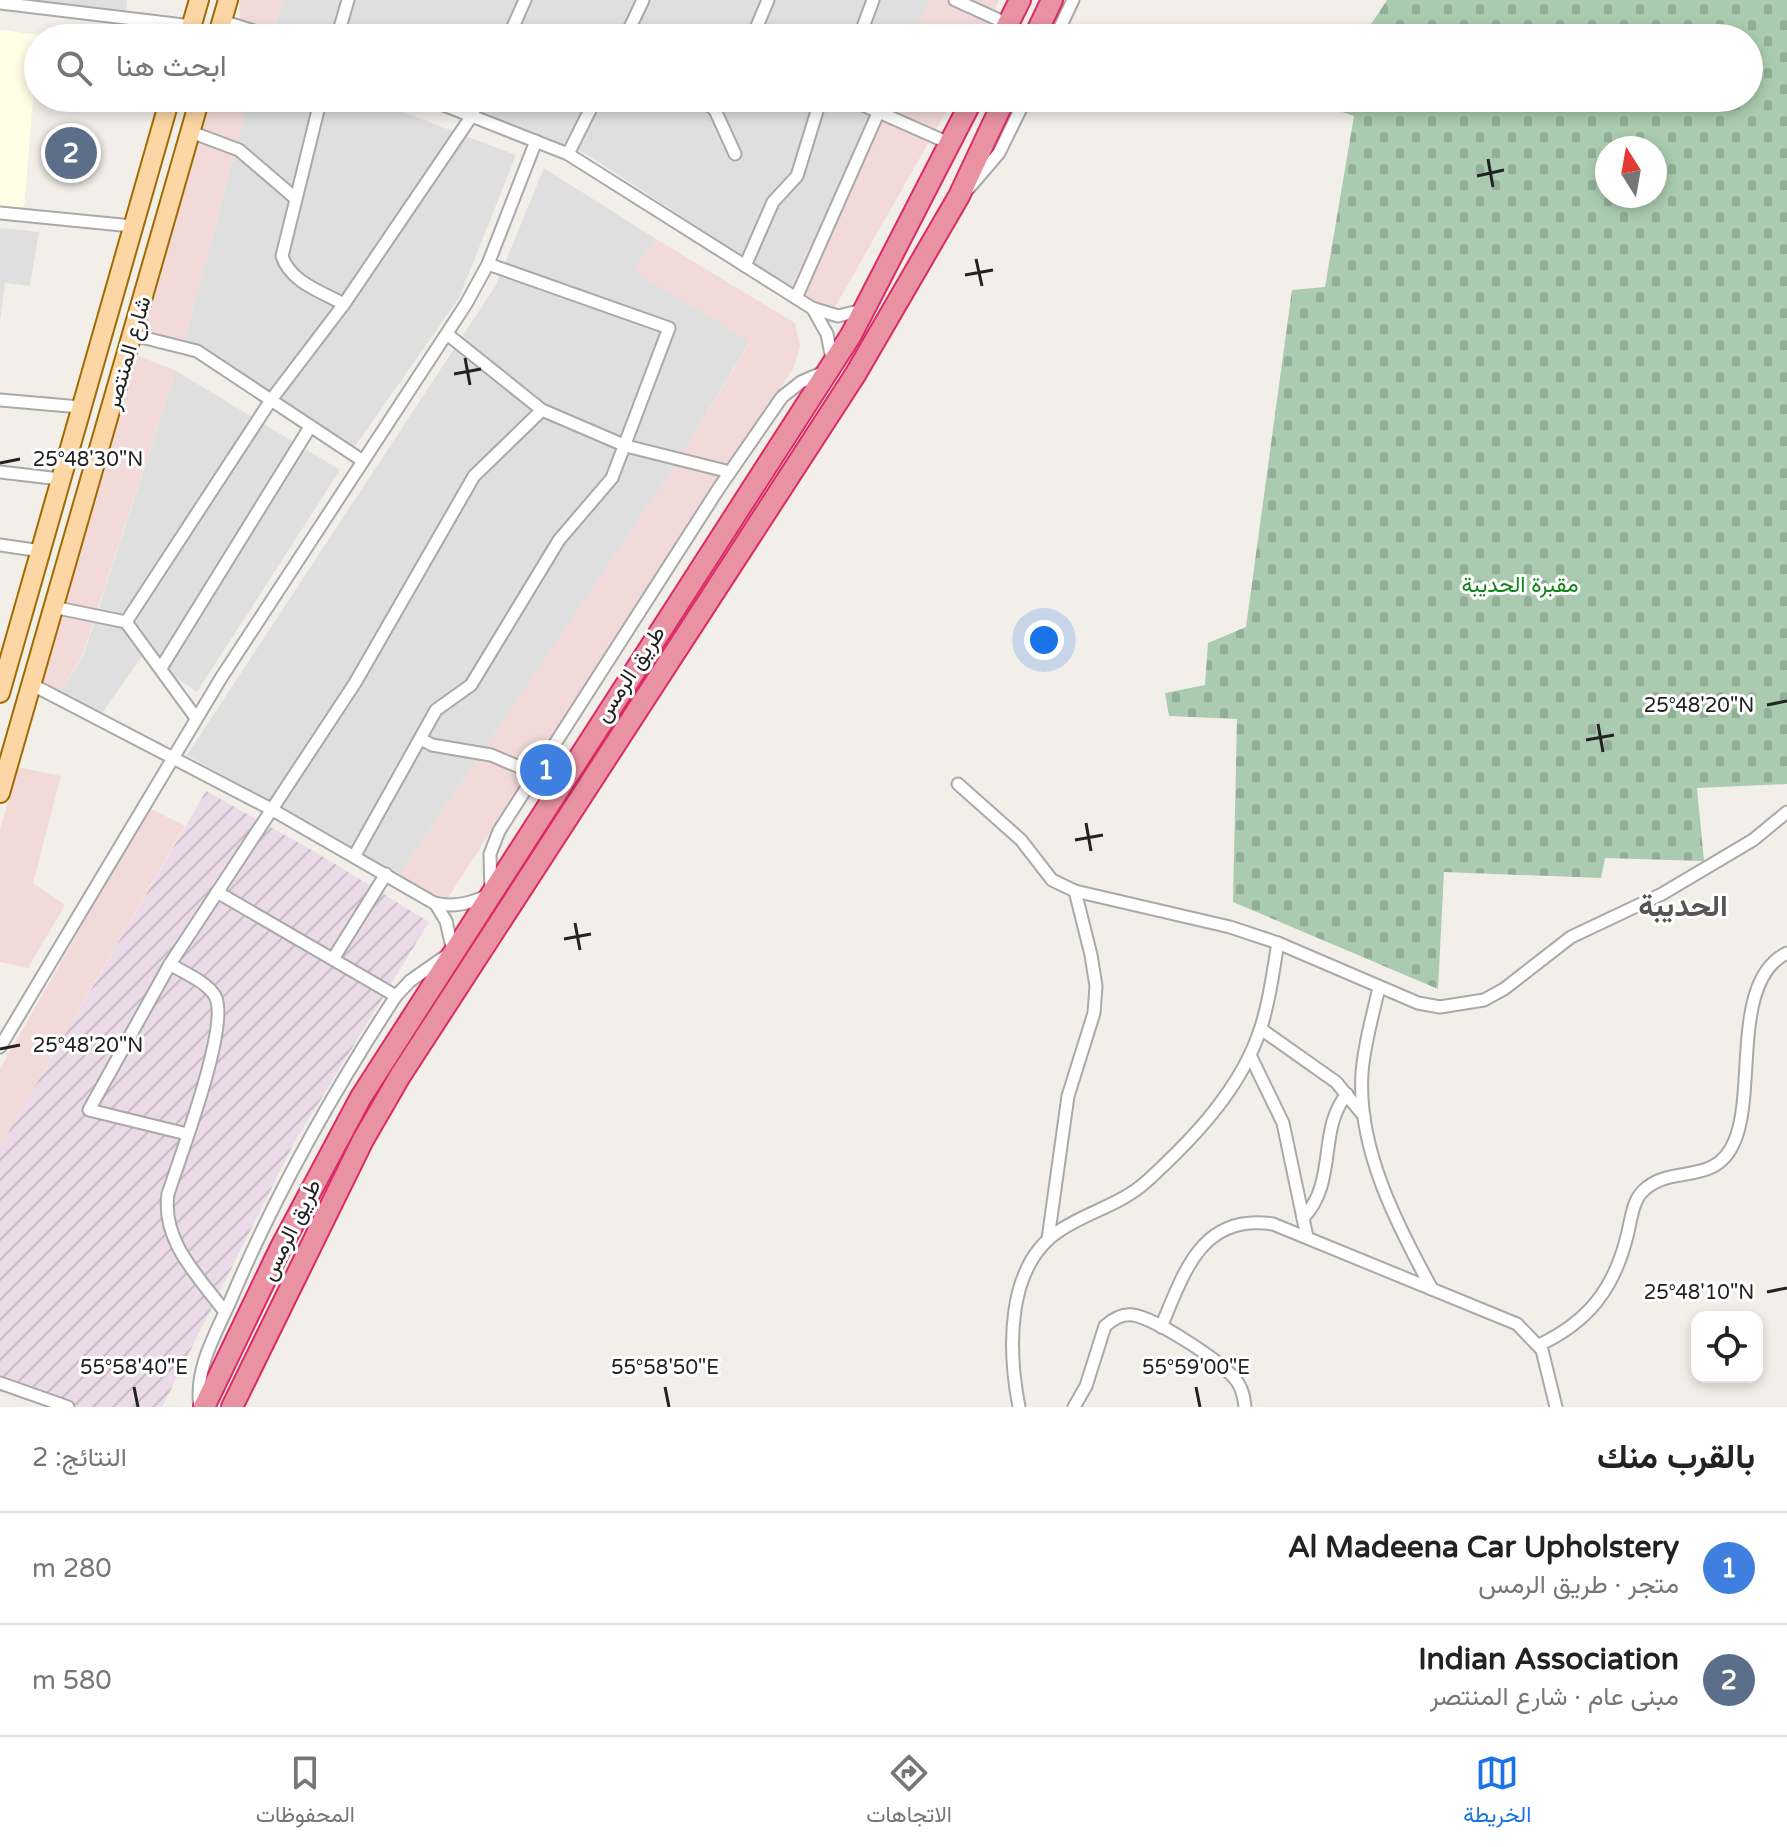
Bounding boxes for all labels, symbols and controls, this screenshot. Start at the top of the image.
search box [24,24,1763,112]
icon: search [52,46,96,90]
text: ابحث هنا [116,48,227,85]
pin: 2 [45,123,97,183]
north arrow [1595,136,1667,208]
street label: شارع المنتصر [99,293,158,414]
text: 25°48'30"N [33,448,143,472]
park label: مقبرة الحديبة [1461,572,1579,598]
your location [1024,620,1064,660]
street label: طريق الرمس [589,621,671,727]
text: 25°48'20"N [1644,694,1754,718]
pin: 1 [520,740,572,800]
district label: الحديبة [1638,888,1728,925]
text: 25°48'20"N [33,1034,143,1058]
street label: طريق الرمس [255,1175,327,1285]
text: 25°48'10"N [1644,1281,1754,1305]
map controls [1691,1311,1763,1383]
button: locate [1691,1311,1763,1383]
text: 55°58'40"E [80,1356,188,1380]
text: 55°58'50"E [611,1356,719,1380]
text: 55°59'00"E [1142,1356,1250,1380]
text: بالقرب منك [1597,1437,1755,1478]
text: النتائج: 2 [32,1442,127,1473]
text: Al Madeena Car Upholstery [1288,1529,1679,1566]
text: 280 m [32,1553,112,1584]
text: 1 [1721,1553,1737,1584]
text: متجر · طريق الرمس [1478,1569,1679,1600]
text: Indian Association [1418,1641,1679,1678]
text: 580 m [32,1665,112,1696]
text: 2 [1721,1665,1737,1696]
text: مبنى عام · شارع المنتصر [1430,1681,1679,1712]
tab: المحفوظات [256,1751,355,1834]
tab: الاتجاهات [866,1751,952,1834]
tab: الخريطة [1463,1751,1531,1834]

